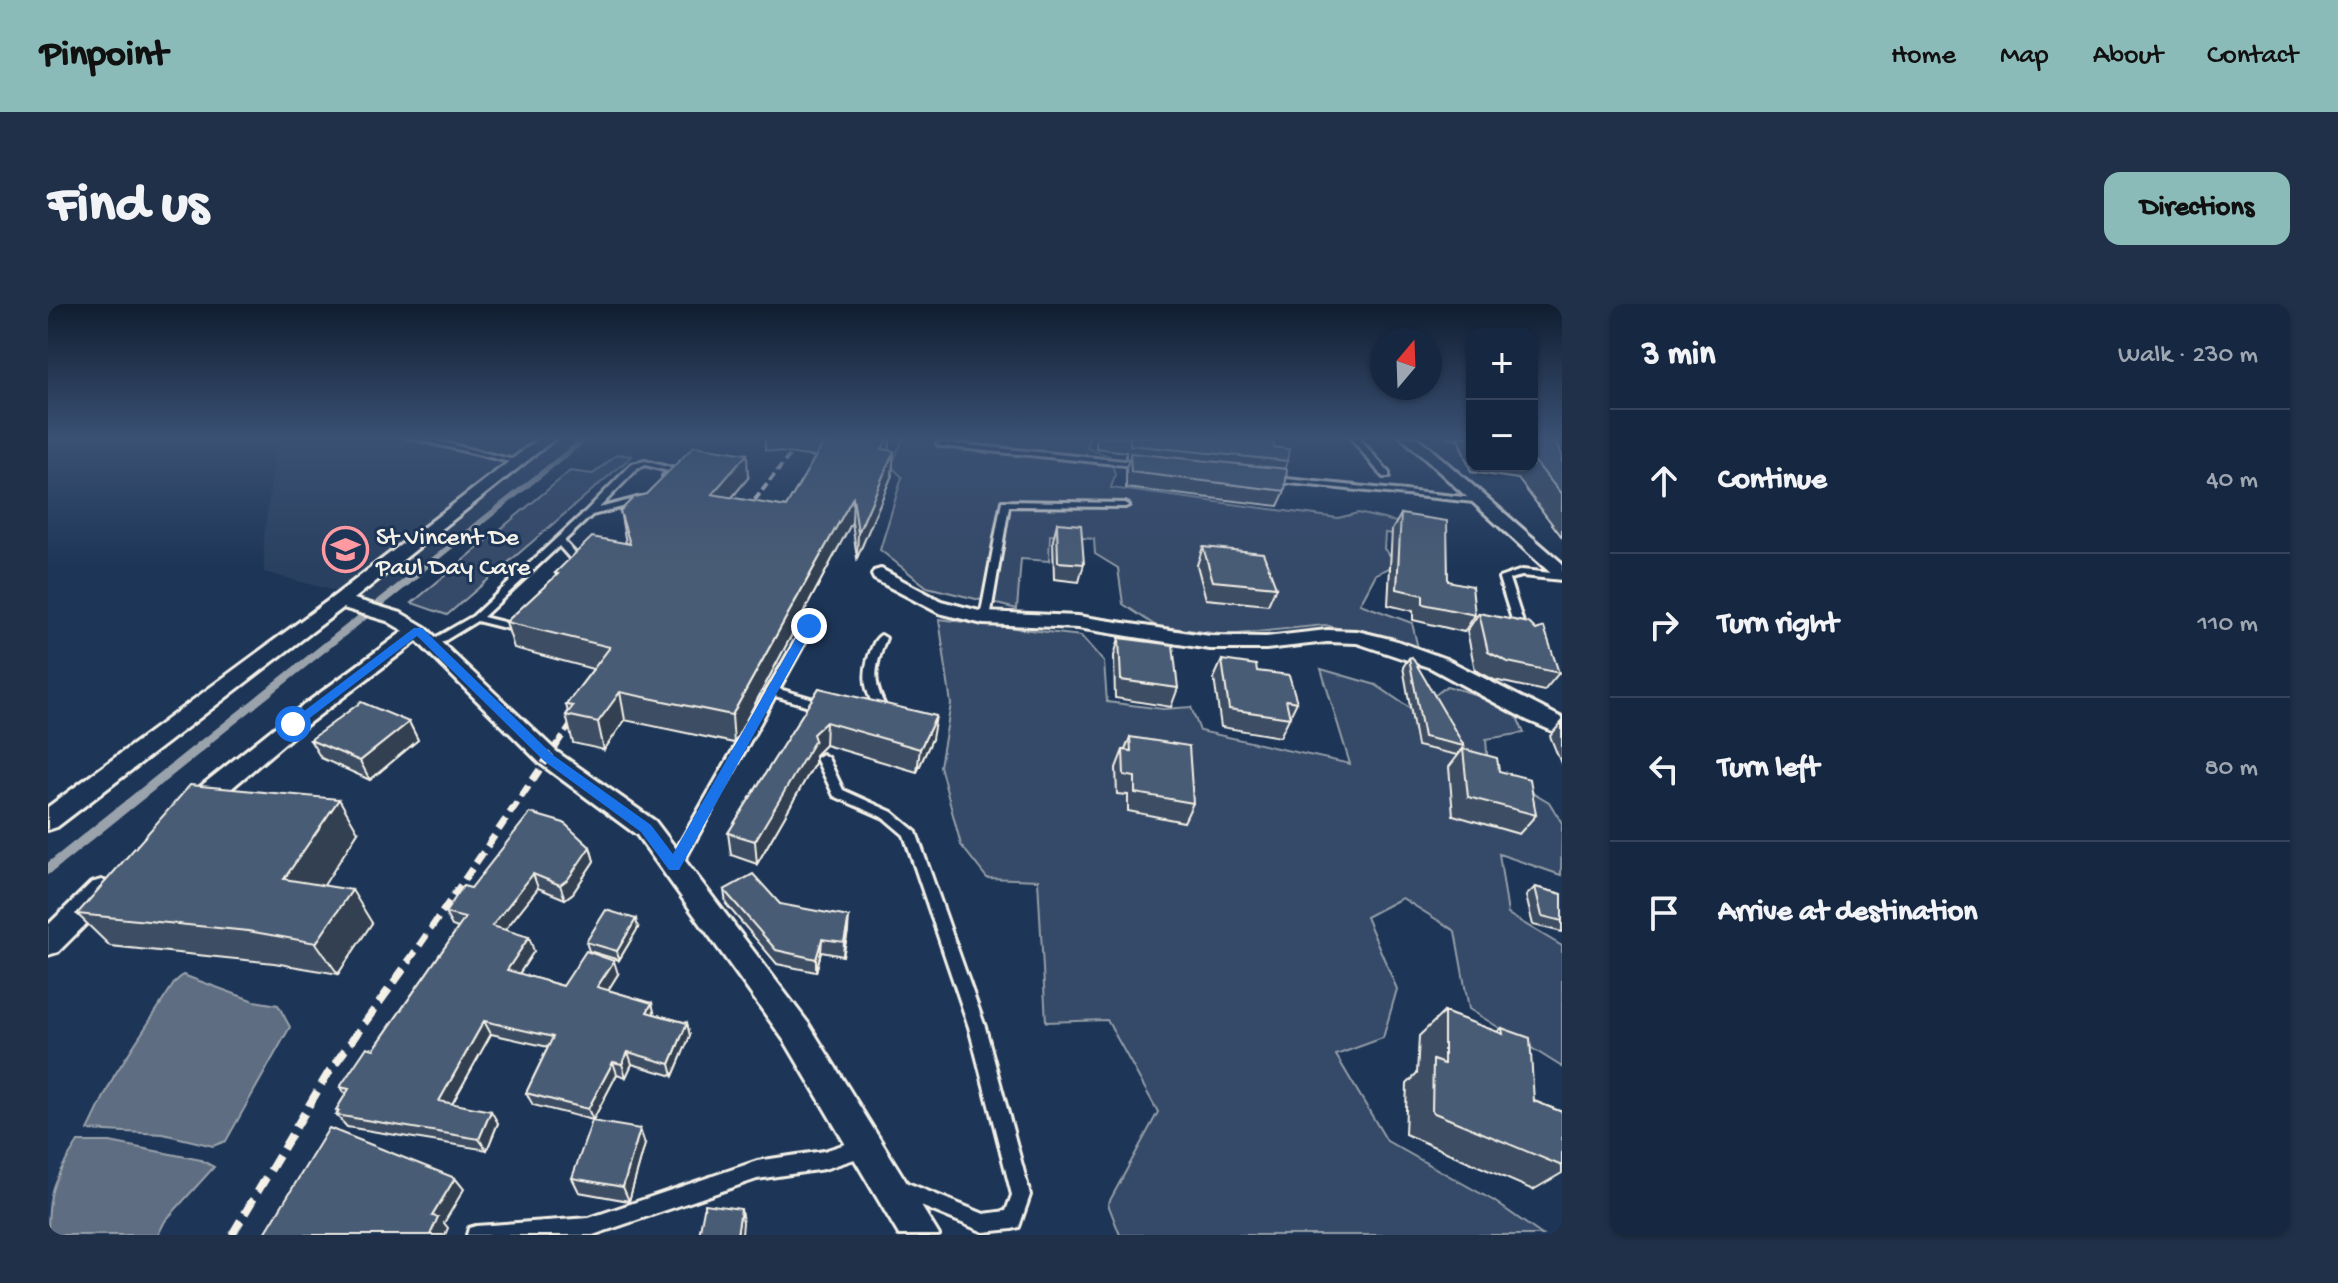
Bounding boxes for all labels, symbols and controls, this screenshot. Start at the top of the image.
text: Pinpoint [40,34,168,78]
text: Home [1891,40,1956,73]
text: Map [2000,40,2049,73]
text: About [2093,40,2163,73]
text: Contact [2207,40,2298,73]
button: Directions [2104,172,2290,245]
text: Find us [48,175,208,241]
north arrow [1370,328,1442,400]
map controls [1466,328,1538,472]
button: + [1466,328,1538,400]
text: 3 min [1642,336,1715,376]
text: Walk · 230 m [2118,341,2258,372]
button: − [1466,400,1538,472]
icon: ahead [1642,459,1686,503]
text: Continue [1718,464,1827,499]
text: 40 m [2206,466,2258,497]
place label: St Vincent De Paul Day Care [375,524,531,585]
school or university icon: St Vincent De Paul Day Care [321,526,369,574]
icon: right [1642,603,1686,647]
route end [791,608,827,644]
text: Turn right [1718,608,1838,643]
text: 110 m [2198,610,2258,641]
route start [275,706,311,742]
icon: left [1642,747,1686,791]
text: Turn left [1718,752,1819,787]
text: 80 m [2204,754,2258,785]
icon: arrive [1642,891,1686,935]
text: Arrive at destination [1718,896,1978,931]

